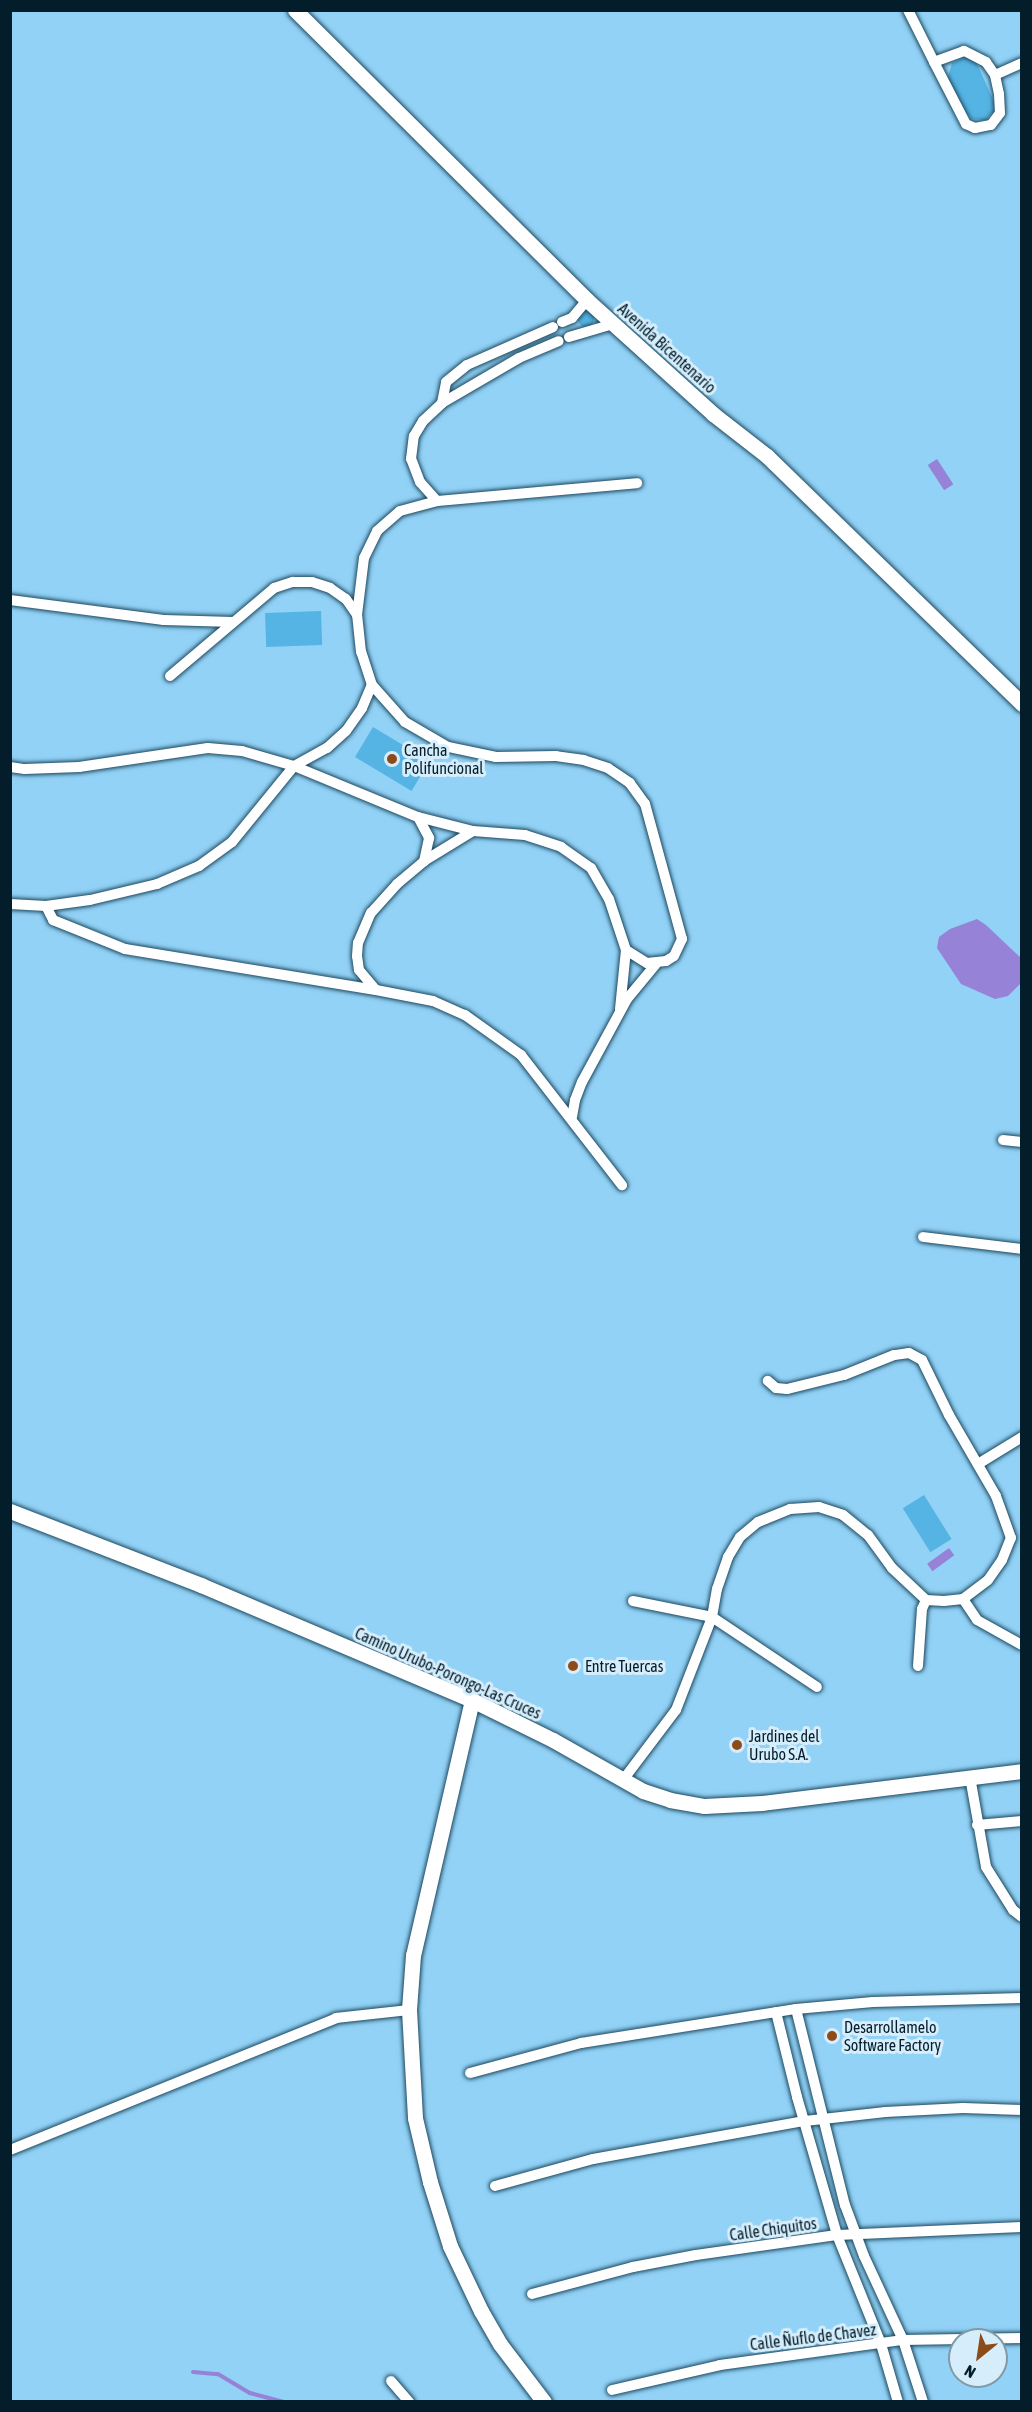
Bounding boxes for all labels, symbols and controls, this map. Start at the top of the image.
street label: Avenida Bicentenario [614,299,720,397]
place label: Cancha Polifuncional [404,740,484,778]
marker: Cancha Polifuncional [385,752,399,766]
street label: Camino Urubo-Porongo-Las Cruces [352,1623,544,1723]
place label: Entre Tuercas [585,1656,663,1676]
marker: Entre Tuercas [566,1659,580,1673]
place label: Jardines del Urubo S.A. [749,1726,819,1764]
marker: Jardines del Urubo S.A. [730,1738,744,1752]
place label: Desarrollamelo Software Factory [844,2017,941,2055]
marker: Desarrollamelo Software Factory [825,2029,839,2043]
street label: Calle Chiquitos [728,2213,818,2245]
street label: Calle Ñuflo de Chavez [749,2320,877,2354]
north arrow [948,2328,1008,2388]
text: N [961,2362,979,2382]

